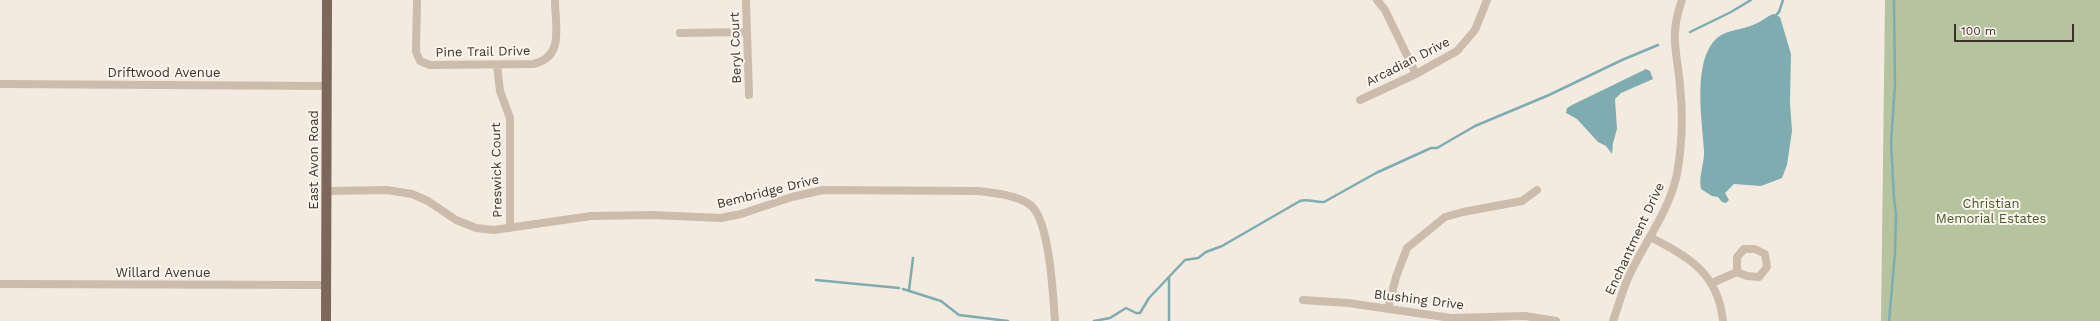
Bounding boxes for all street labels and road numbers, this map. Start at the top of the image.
street label: Beryl Court [727,12,745,84]
street label: Arcadian Drive [1363,34,1453,90]
street label: Pine Trail Drive [435,43,531,61]
street label: Driftwood Avenue [108,65,220,81]
street label: East Avon Road [306,110,322,210]
street label: Preswick Court [488,122,506,218]
street label: Bembridge Drive [715,172,821,212]
street label: Enchantment Drive [1602,180,1668,298]
street label: Willard Avenue [116,265,210,281]
street label: Blushing Drive [1373,287,1465,313]

